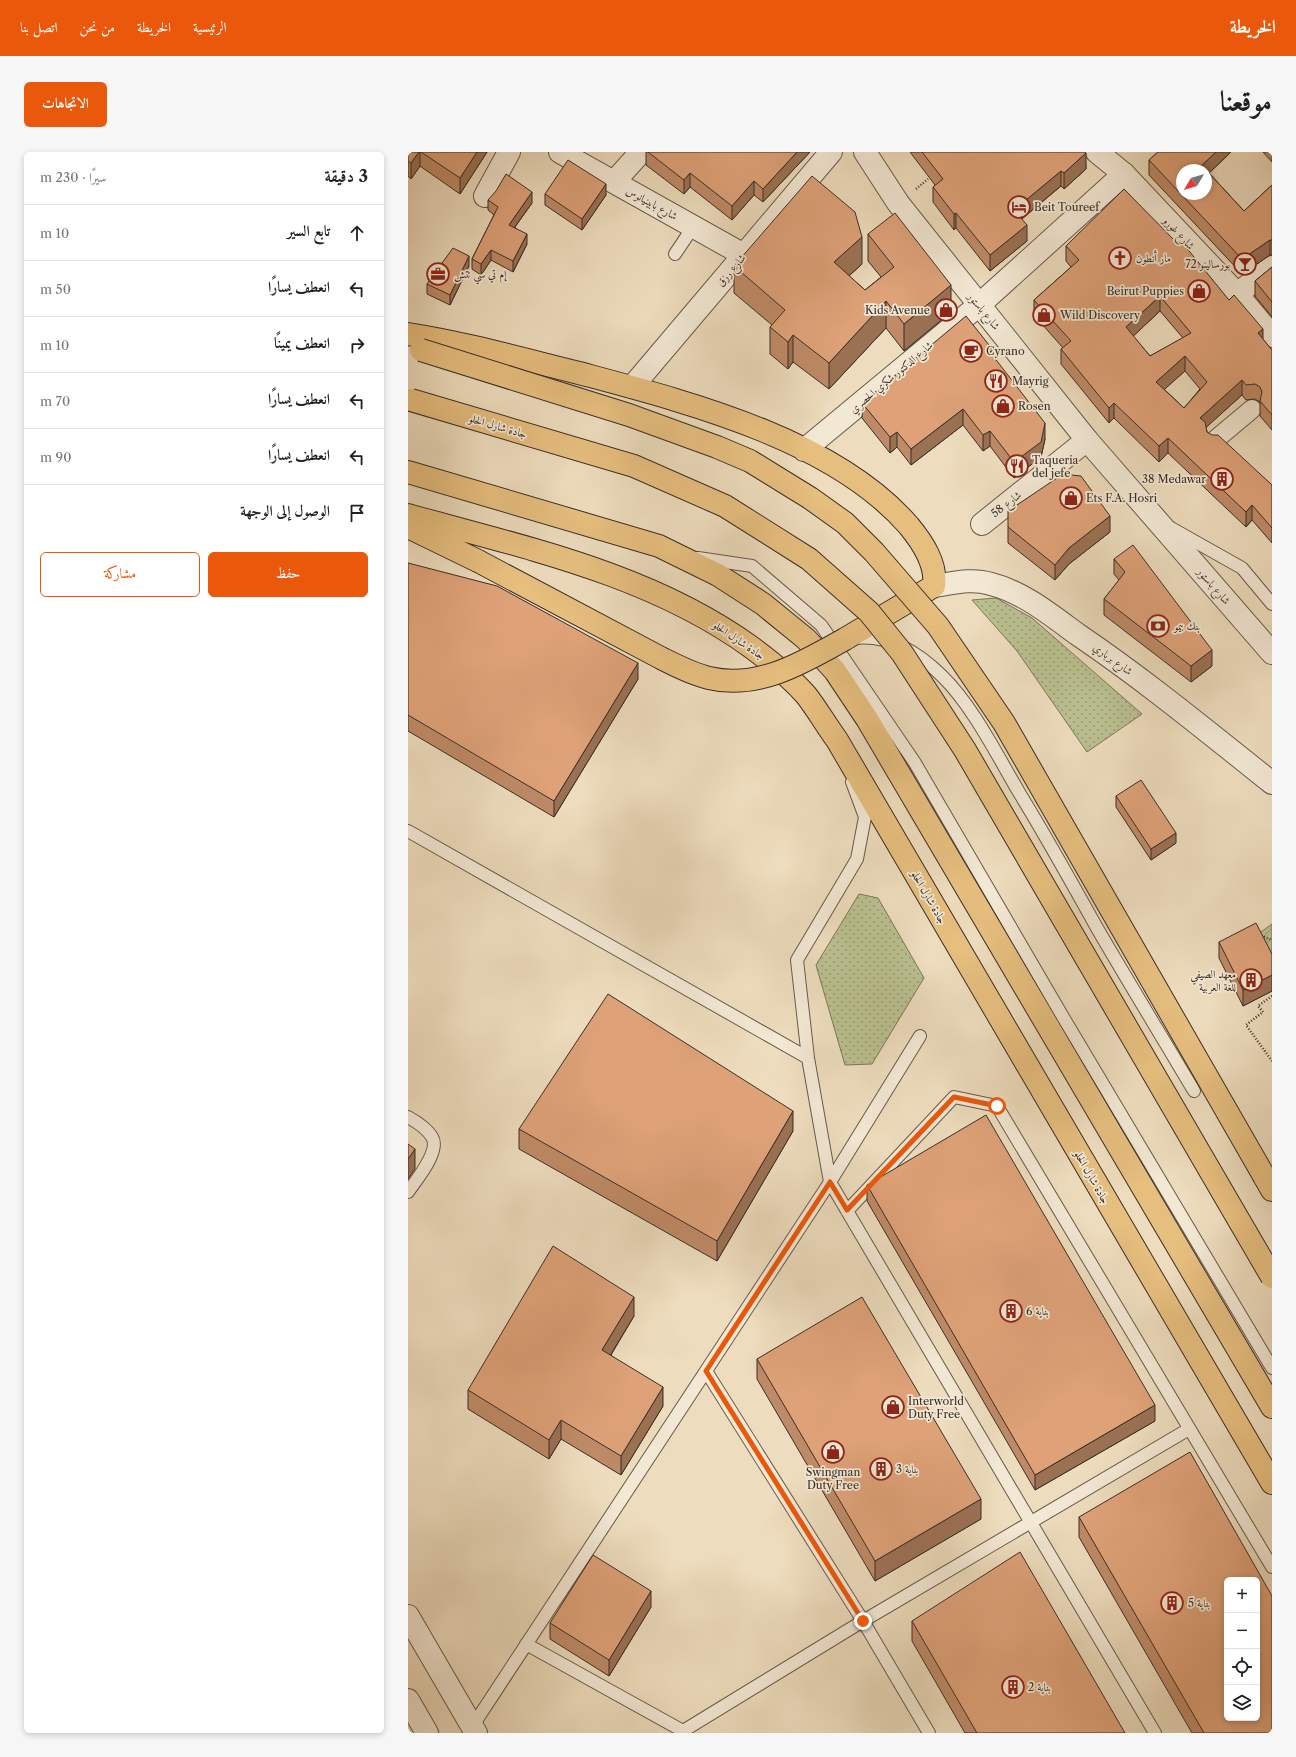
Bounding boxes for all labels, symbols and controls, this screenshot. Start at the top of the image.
text: الخريطة [1230,15,1276,38]
text: اتصل بنا [20,18,58,36]
text: من نحن [80,18,115,36]
text: الخريطة [137,18,171,36]
text: الرئيسية [193,18,227,36]
button: الاتجاهات [24,82,107,127]
text: موقعنا [1220,84,1272,118]
north arrow [1176,164,1212,200]
text: 3 دقيقة [324,166,368,186]
text: سيرًا · 230 m [40,169,106,185]
street label: شارع بابينيانوس [622,183,680,225]
hotel icon: Beit Toureef [1006,194,1032,220]
place label: Beit Toureef [1034,200,1101,214]
street label: شارع غورو [1157,213,1198,254]
text: تابع السير [287,221,330,240]
icon: ahead [346,222,368,244]
text: 10 m [40,225,69,241]
church icon: مار أنطون [1107,245,1133,271]
place label: مار أنطون [1136,250,1171,265]
street label: شارع رزق [713,251,751,291]
bar icon: بورسالينو 72 [1232,251,1258,277]
place label: بورسالينو 72 [1185,257,1230,271]
office icon: إم تي سي تتش [425,261,451,287]
place label: إم تي سي تتش [454,267,507,285]
text: انعطف يسارًا [268,277,330,296]
icon: left [346,278,368,300]
shop icon: Beirut Puppies [1186,278,1212,304]
text: 50 m [40,281,71,297]
place label: Beirut Puppies [1107,284,1184,298]
street label: شارع باستور [962,289,1003,334]
shop icon: Kids Avenue [933,297,959,323]
shop icon: Wild Discovery [1031,302,1057,328]
place label: Kids Avenue [865,303,930,317]
place label: Wild Discovery [1059,308,1141,322]
text: انعطف يمينًا [274,333,330,352]
icon: right [346,334,368,356]
text: 10 m [40,337,69,353]
street label: شارع الدكتور شكري الحصري [846,338,937,418]
cafe icon: Cyrano [958,338,984,364]
place label: Cyrano [986,344,1025,358]
restaurant icon: Mayrig [983,368,1009,394]
place label: Mayrig [1012,374,1049,388]
text: انعطف يسارًا [268,389,330,408]
icon: left [346,390,368,412]
text: 70 m [40,393,70,409]
shop icon: Rosen [990,393,1016,419]
place label: Rosen [1018,399,1051,413]
street label: جادة شارل الحلو [467,411,529,441]
text: انعطف يسارًا [268,445,330,464]
icon: left [346,446,368,468]
text: 90 m [40,449,71,465]
restaurant icon: Taqueria del jefe [1004,453,1030,479]
place label: Taqueria del jefe [1032,453,1079,480]
building icon: 38 Medawar [1209,466,1235,492]
place label: 38 Medawar [1142,472,1206,486]
shop icon: Ets F.A. Hosri [1058,485,1084,511]
street label: شارع 58 [988,488,1026,523]
place label: Ets F.A. Hosri [1086,491,1158,505]
text: الوصول إلى الوجهة [240,501,330,520]
icon: arrive [346,502,368,524]
button: مشاركة [40,552,200,597]
button: حفظ [208,552,368,597]
street label: شارع باستور [1191,564,1234,609]
bank icon: بنك بيمو [1145,613,1171,639]
street label: جادة شارل الحلو [710,617,768,663]
place label: بنك بيمو [1173,619,1200,633]
street label: شارع برباري [1089,640,1136,680]
street label: جادة شارل الحلو [908,867,950,927]
place label: معهد الصيفي للغة العربية [1190,967,1236,995]
building icon: معهد الصيفي للغة العربية [1238,967,1264,993]
route start [988,1097,1006,1115]
street label: جادة شارل الحلو [1071,1147,1113,1207]
building icon: بناية 6 [998,1298,1024,1324]
place label: بناية 6 [1026,1304,1049,1318]
shop icon: Interworld Duty Free [880,1394,906,1420]
place label: Interworld Duty Free [908,1394,964,1421]
shop icon: Swingman Duty Free [820,1439,846,1465]
building icon: بناية 3 [868,1456,894,1482]
place label: بناية 3 [896,1462,919,1476]
place label: Swingman Duty Free [806,1465,860,1492]
map controls [1224,1577,1260,1721]
button: + [1224,1577,1260,1613]
building icon: بناية 5 [1159,1590,1185,1616]
place label: بناية 5 [1188,1596,1211,1610]
route end [854,1612,872,1630]
button: − [1224,1613,1260,1649]
button: locate [1224,1649,1260,1685]
building icon: بناية 2 [1000,1674,1026,1700]
place label: بناية 2 [1028,1680,1051,1694]
button: layers [1224,1685,1260,1721]

